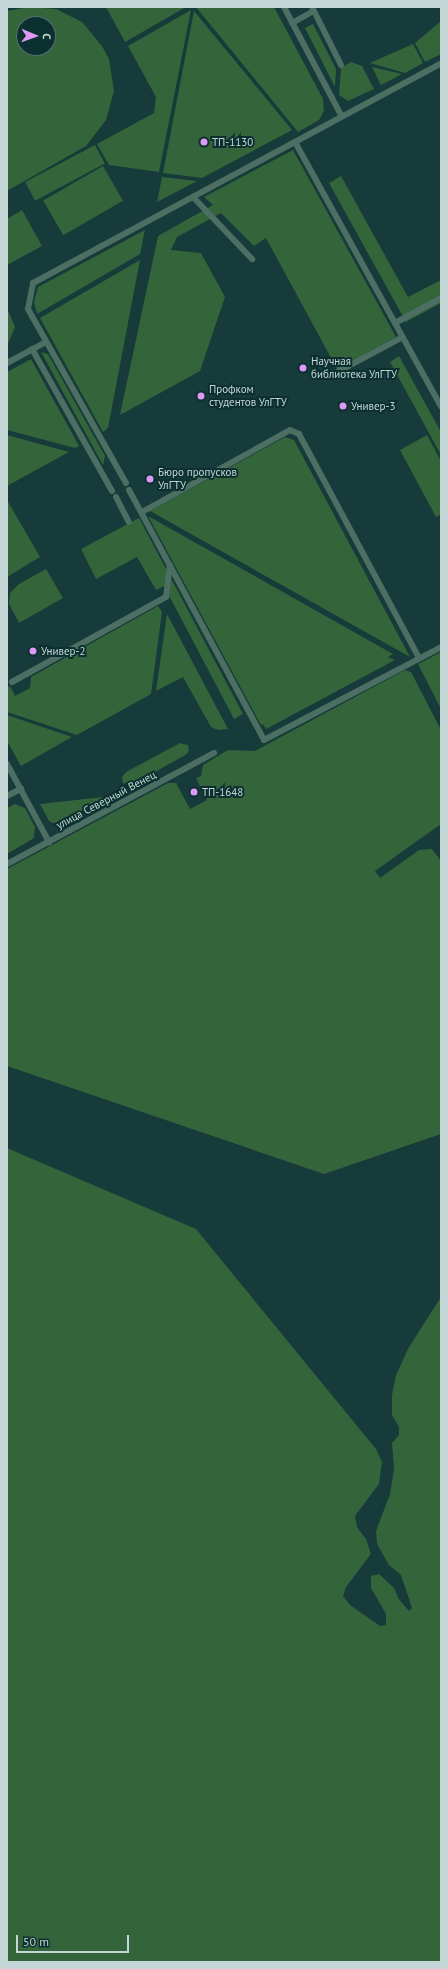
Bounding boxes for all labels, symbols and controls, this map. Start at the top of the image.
north arrow [16,16,56,56]
text: С [40,33,54,40]
place label: ТП-1130 [212,135,253,149]
marker: ТП-1130 [199,137,209,147]
place label: Научная библиотека УлГТУ [311,355,398,381]
marker: Научная библиотека УлГТУ [298,363,308,373]
place label: Профком студентов УлГТУ [209,383,287,409]
marker: Профком студентов УлГТУ [196,391,206,401]
place label: Универ-3 [351,399,395,413]
marker: Универ-3 [338,401,348,411]
place label: Бюро пропусков УлГТУ [158,466,237,492]
marker: Бюро пропусков УлГТУ [145,474,155,484]
place label: Универ-2 [41,644,85,658]
marker: Универ-2 [28,646,38,656]
street label: улица Северный Венец [54,768,158,832]
place label: ТП-1648 [202,785,243,799]
marker: ТП-1648 [189,787,199,797]
scale bar [18,1927,131,1953]
text: 50 m [23,1934,49,1949]

